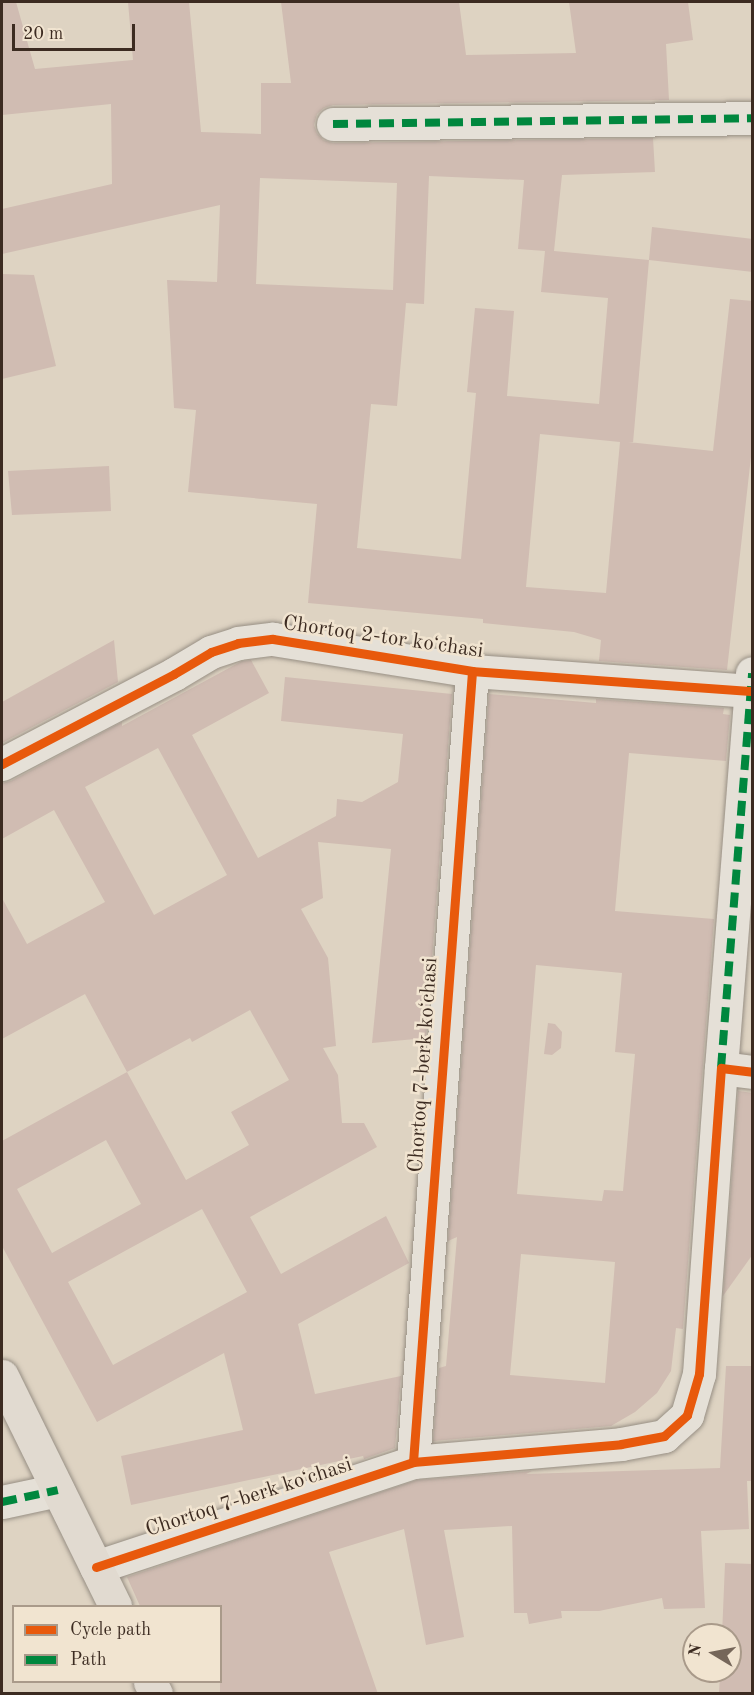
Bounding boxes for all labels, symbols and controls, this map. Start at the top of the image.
scale bar [15,12,138,50]
text: 20 m [23,25,63,43]
street label: Chortoq 2-tor koʻchasi [281,611,485,665]
street label: Chortoq 7-berk koʻchasi [404,957,444,1173]
street label: Chortoq 7-berk koʻchasi [143,1453,355,1543]
legend [12,1605,222,1683]
text: Cycle path [70,1621,151,1639]
north arrow [682,1623,742,1683]
text: N [687,1643,705,1658]
text: Path [70,1651,106,1669]

